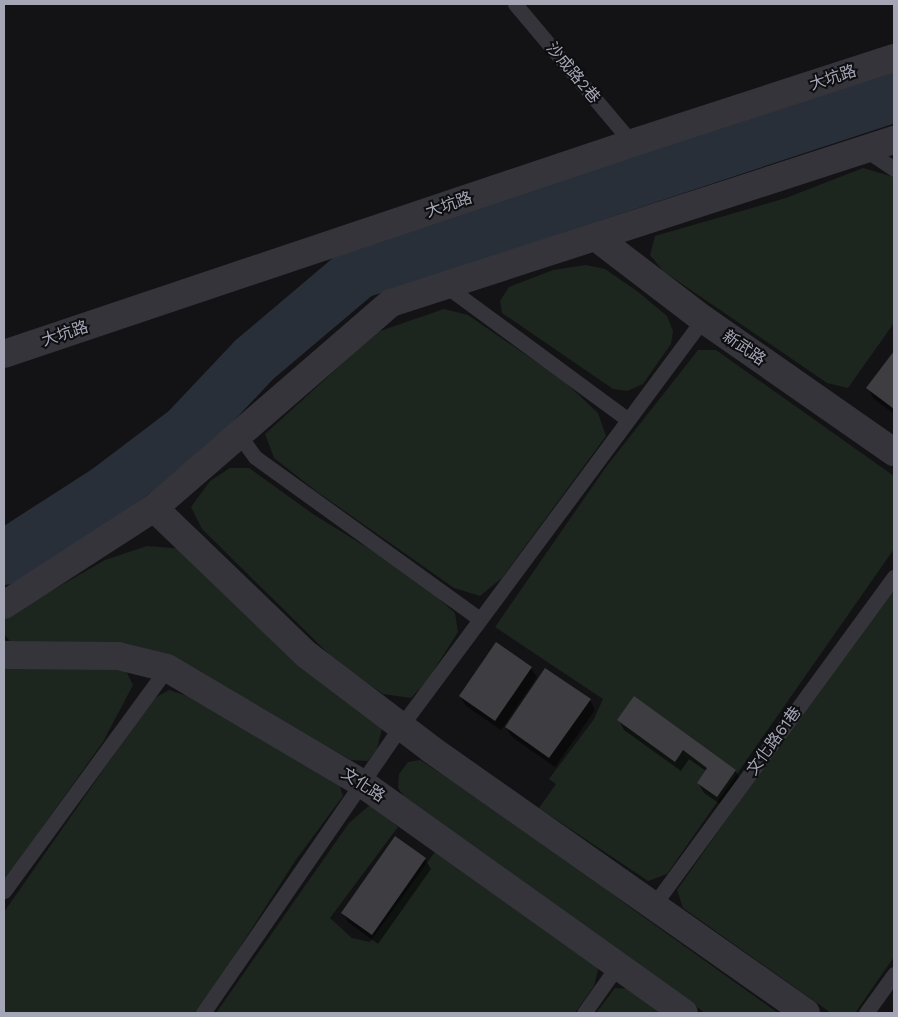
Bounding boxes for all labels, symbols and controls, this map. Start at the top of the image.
street label: 沙成路2巷 [542,39,604,107]
street label: 大坑路 [807,61,859,95]
street label: 大坑路 [423,188,475,222]
street label: 大坑路 [39,317,91,351]
street label: 新武路 [719,326,769,370]
street label: 文化路61巷 [743,703,805,779]
street label: 文化路 [338,764,388,806]

